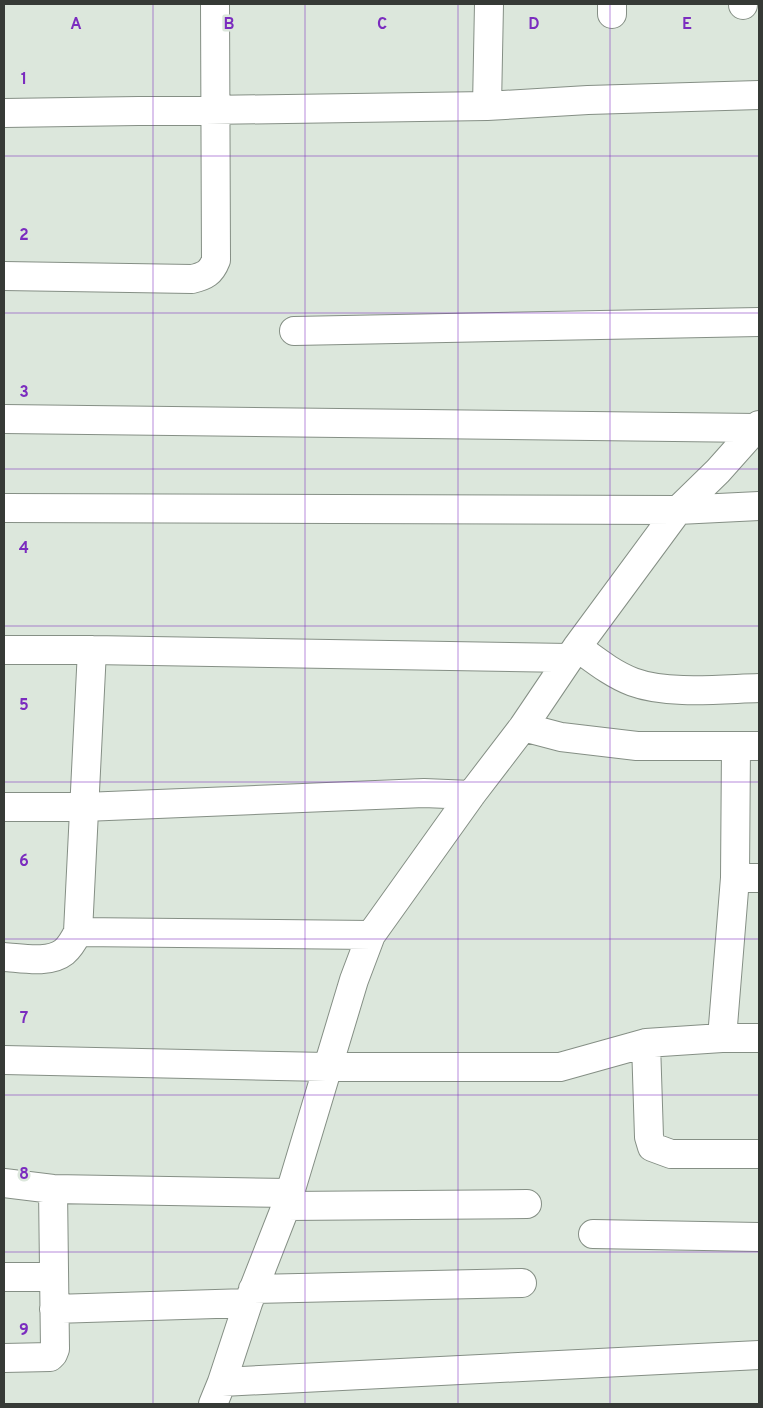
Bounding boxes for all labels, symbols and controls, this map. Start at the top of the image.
text: A [70,15,82,35]
text: B [223,15,235,35]
text: C [377,15,387,35]
text: D [528,15,540,35]
text: E [682,15,692,35]
text: 1 [21,70,27,90]
text: 2 [19,226,29,246]
text: 3 [19,383,29,403]
text: 4 [19,539,29,559]
text: 5 [19,696,29,716]
text: 6 [19,852,29,872]
text: 7 [20,1009,28,1029]
text: 8 [19,1165,29,1185]
text: 9 [19,1321,29,1341]

